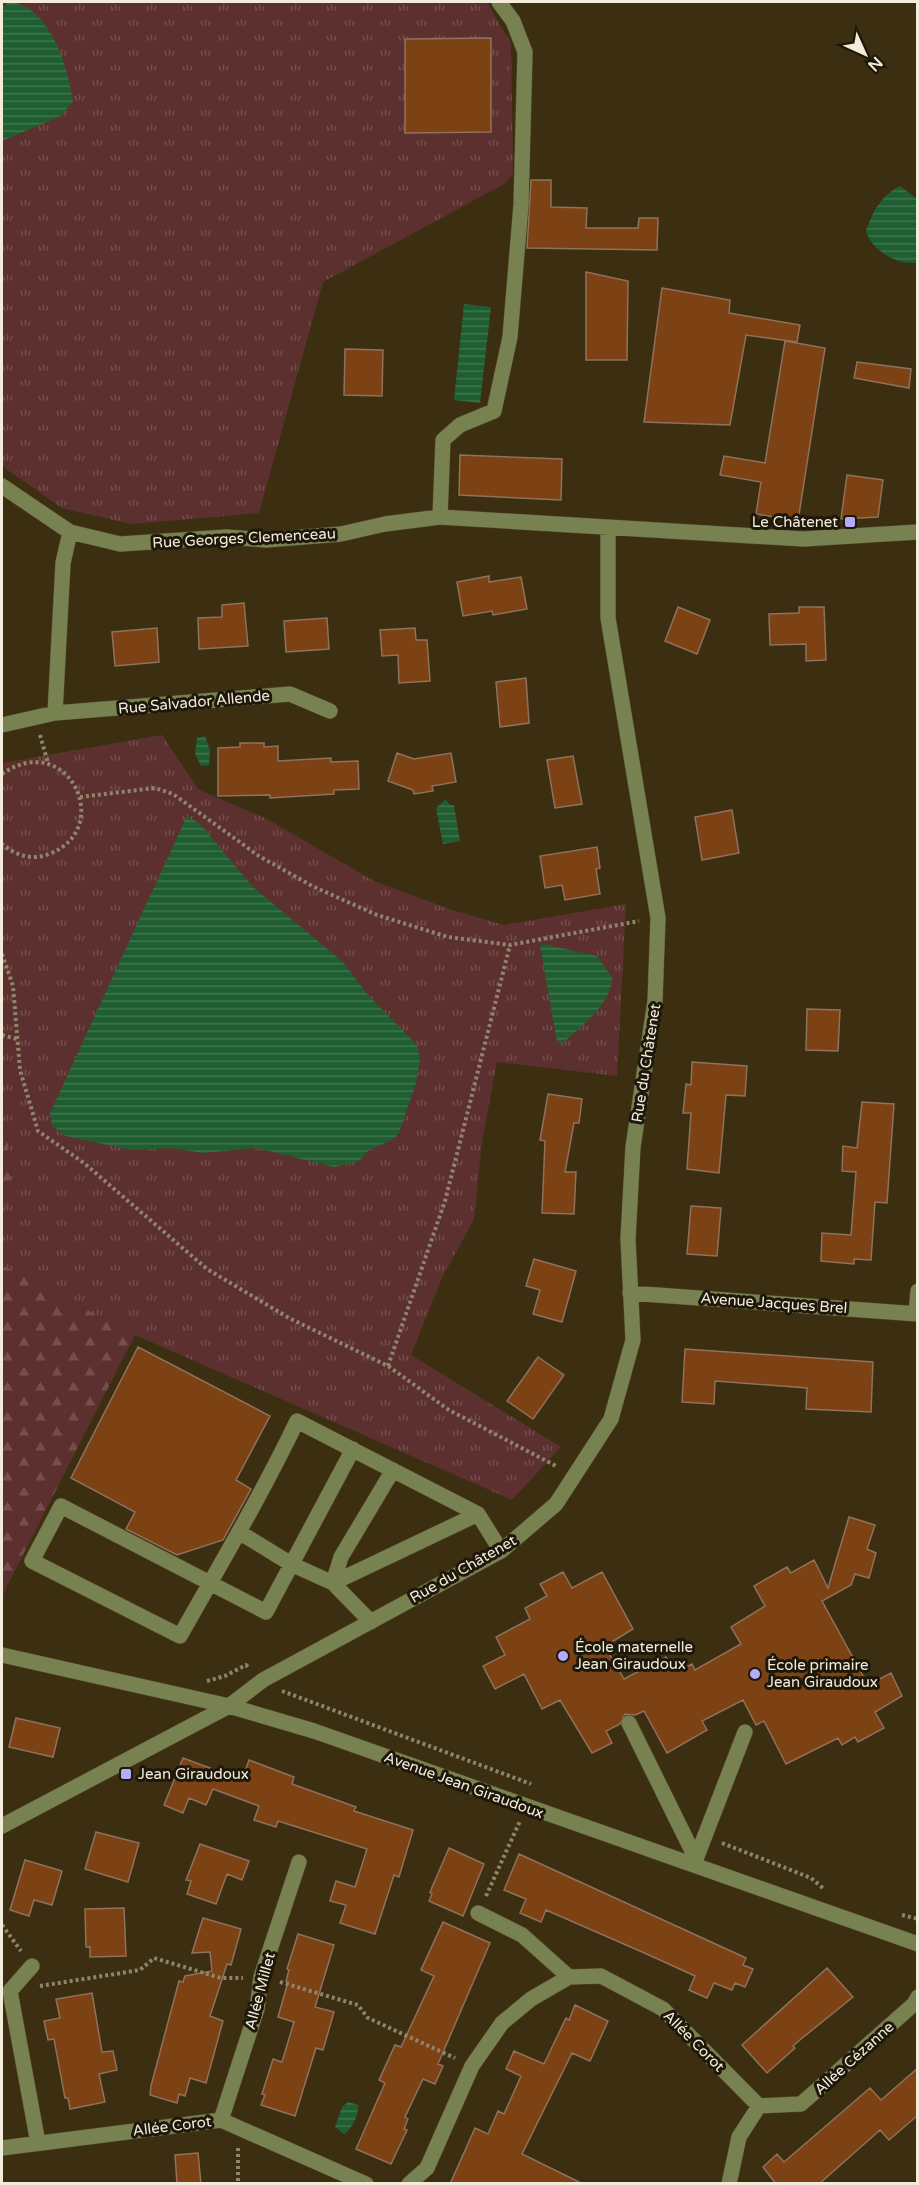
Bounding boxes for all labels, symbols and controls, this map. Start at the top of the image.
north arrow [835,24,895,84]
text: N [863,52,887,76]
place label: Le Châtenet [752,513,838,531]
marker: Le Châtenet [843,515,857,529]
street label: Rue Georges Clemenceau [152,524,336,552]
street label: Rue Salvador Allende [117,686,271,718]
street label: Rue du Châtenet [628,1002,664,1124]
street label: Avenue Jacques Brel [700,1289,848,1317]
street label: Rue du Châtenet [407,1531,520,1607]
place label: École maternelle Jean Giraudoux [575,1638,693,1673]
marker: École maternelle Jean Giraudoux [556,1649,570,1663]
place label: École primaire Jean Giraudoux [767,1656,878,1691]
marker: École primaire Jean Giraudoux [748,1667,762,1681]
street label: Avenue Jean Giraudoux [382,1748,546,1822]
place label: Jean Giraudoux [138,1765,249,1783]
marker: Jean Giraudoux [119,1767,133,1781]
street label: Allée Millet [241,1950,279,2032]
street label: Allée Corot [660,2007,729,2076]
street label: Allée Cézanne [811,2018,897,2098]
street label: Allée Corot [132,2112,213,2140]

